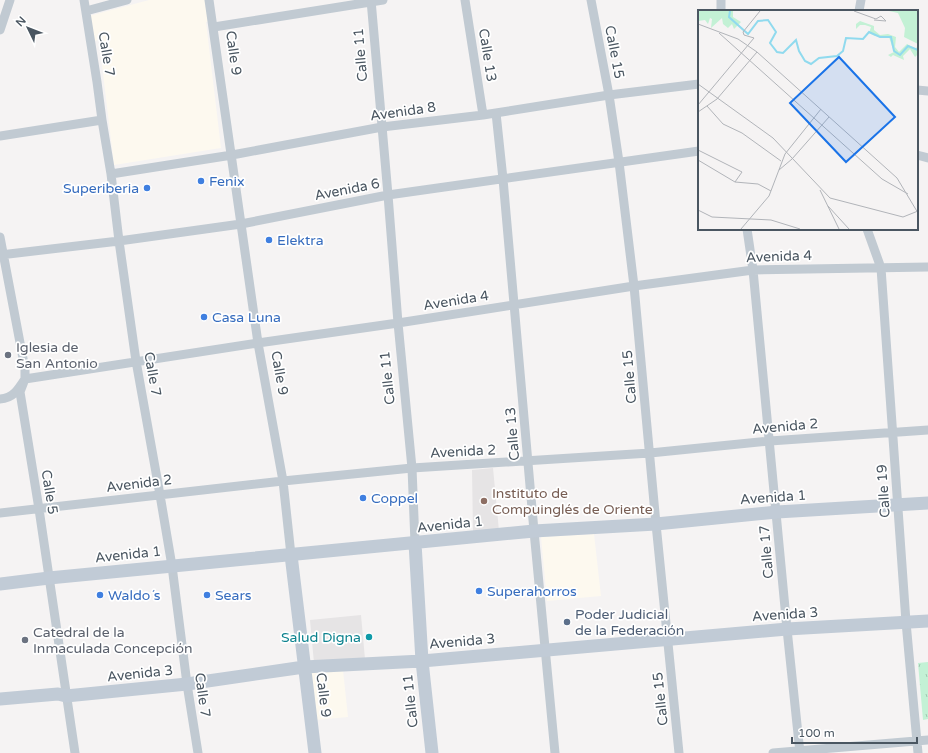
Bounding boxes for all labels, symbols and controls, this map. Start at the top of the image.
north arrow [8,8,48,48]
inset map [698,10,918,230]
text: N [13,14,29,29]
street label: Calle 15 [601,24,628,80]
street label: Calle 11 [350,27,371,82]
street label: Calle 13 [475,27,500,83]
street label: Calle 9 [222,30,245,77]
street label: Calle 7 [95,31,118,78]
street label: Avenida 8 [369,98,437,125]
place label: Fenix [209,173,244,190]
street label: Avenida 6 [313,175,381,204]
marker: Fenix [196,176,206,186]
place label: Superiberia [63,180,139,197]
marker: Superiberia [142,183,152,193]
place label: Elektra [277,232,324,249]
marker: Elektra [264,235,274,245]
street label: Avenida 4 [746,247,813,266]
street label: Avenida 4 [422,287,490,314]
place label: Casa Luna [212,309,281,326]
marker: Casa Luna [199,312,209,322]
place label: Iglesia de San Antonio [16,339,98,372]
street label: Calle 9 [267,349,292,397]
street label: Calle 15 [619,349,640,404]
marker: Iglesia de San Antonio [3,350,13,360]
street label: Calle 7 [140,350,165,398]
street label: Calle 11 [376,350,399,406]
street label: Calle 13 [502,406,523,461]
street label: Avenida 2 [751,415,819,438]
street label: Avenida 2 [429,441,497,462]
street label: Calle 19 [873,464,894,518]
street label: Calle 5 [38,469,61,516]
street label: Avenida 2 [105,471,173,496]
place label: Instituto de Compuinglés de Oriente [492,485,653,518]
street label: Avenida 1 [739,487,807,508]
place label: Coppel [371,490,418,507]
marker: Coppel [358,493,368,503]
marker: Instituto de Compuinglés de Oriente [479,496,489,506]
street label: Avenida 1 [416,513,484,536]
street label: Calle 17 [756,524,777,579]
street label: Avenida 1 [94,543,162,566]
place label: Superahorros [487,583,577,600]
marker: Superahorros [474,586,484,596]
place label: Waldo´s [108,587,161,604]
place label: Sears [215,587,252,604]
marker: Waldo´s [95,590,105,600]
marker: Sears [202,590,212,600]
street label: Avenida 3 [751,604,819,625]
place label: Poder Judicial de la Federación [575,606,684,639]
marker: Poder Judicial de la Federación [562,617,572,627]
place label: Catedral de la Inmaculada Concepción [33,624,192,657]
place label: Salud Digna [281,629,361,646]
street label: Avenida 3 [428,630,496,653]
marker: Salud Digna [364,632,374,642]
marker: Catedral de la Inmaculada Concepción [20,635,30,645]
street label: Avenida 3 [106,662,174,685]
street label: Calle 15 [649,671,672,727]
street label: Calle 7 [191,672,214,719]
street label: Calle 9 [312,672,335,718]
street label: Calle 11 [399,673,422,729]
scale bar [792,719,917,745]
text: 100 m [798,726,835,740]

